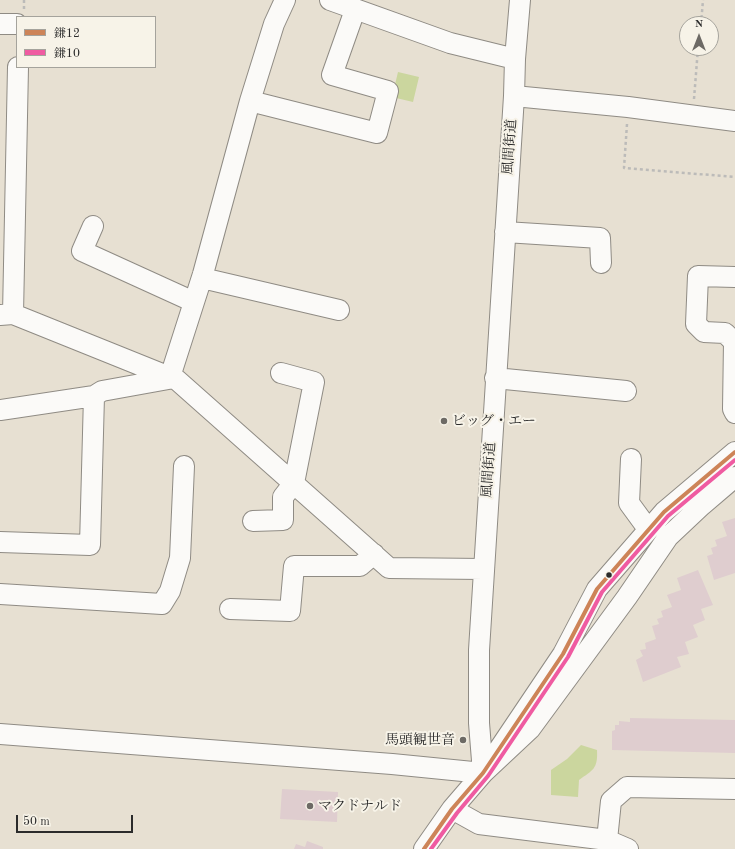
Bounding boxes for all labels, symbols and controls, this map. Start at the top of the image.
legend [16,16,156,68]
north arrow [679,16,719,56]
text: N [695,19,703,30]
text: 鎌12 [54,28,80,40]
text: 鎌10 [54,48,80,60]
street label: 風間街道 [500,118,520,176]
place label: ビッグ・エー [452,413,536,429]
marker: ビッグ・エー [439,416,449,426]
street label: 風間街道 [479,441,499,499]
unlabelled marker [604,570,614,580]
place label: 馬頭観世音 [385,732,455,748]
marker: 馬頭観世音 [458,735,468,745]
place label: マクドナルド [318,798,402,814]
marker: マクドナルド [305,801,315,811]
scale bar [18,807,135,833]
text: 50 m [23,816,50,828]

